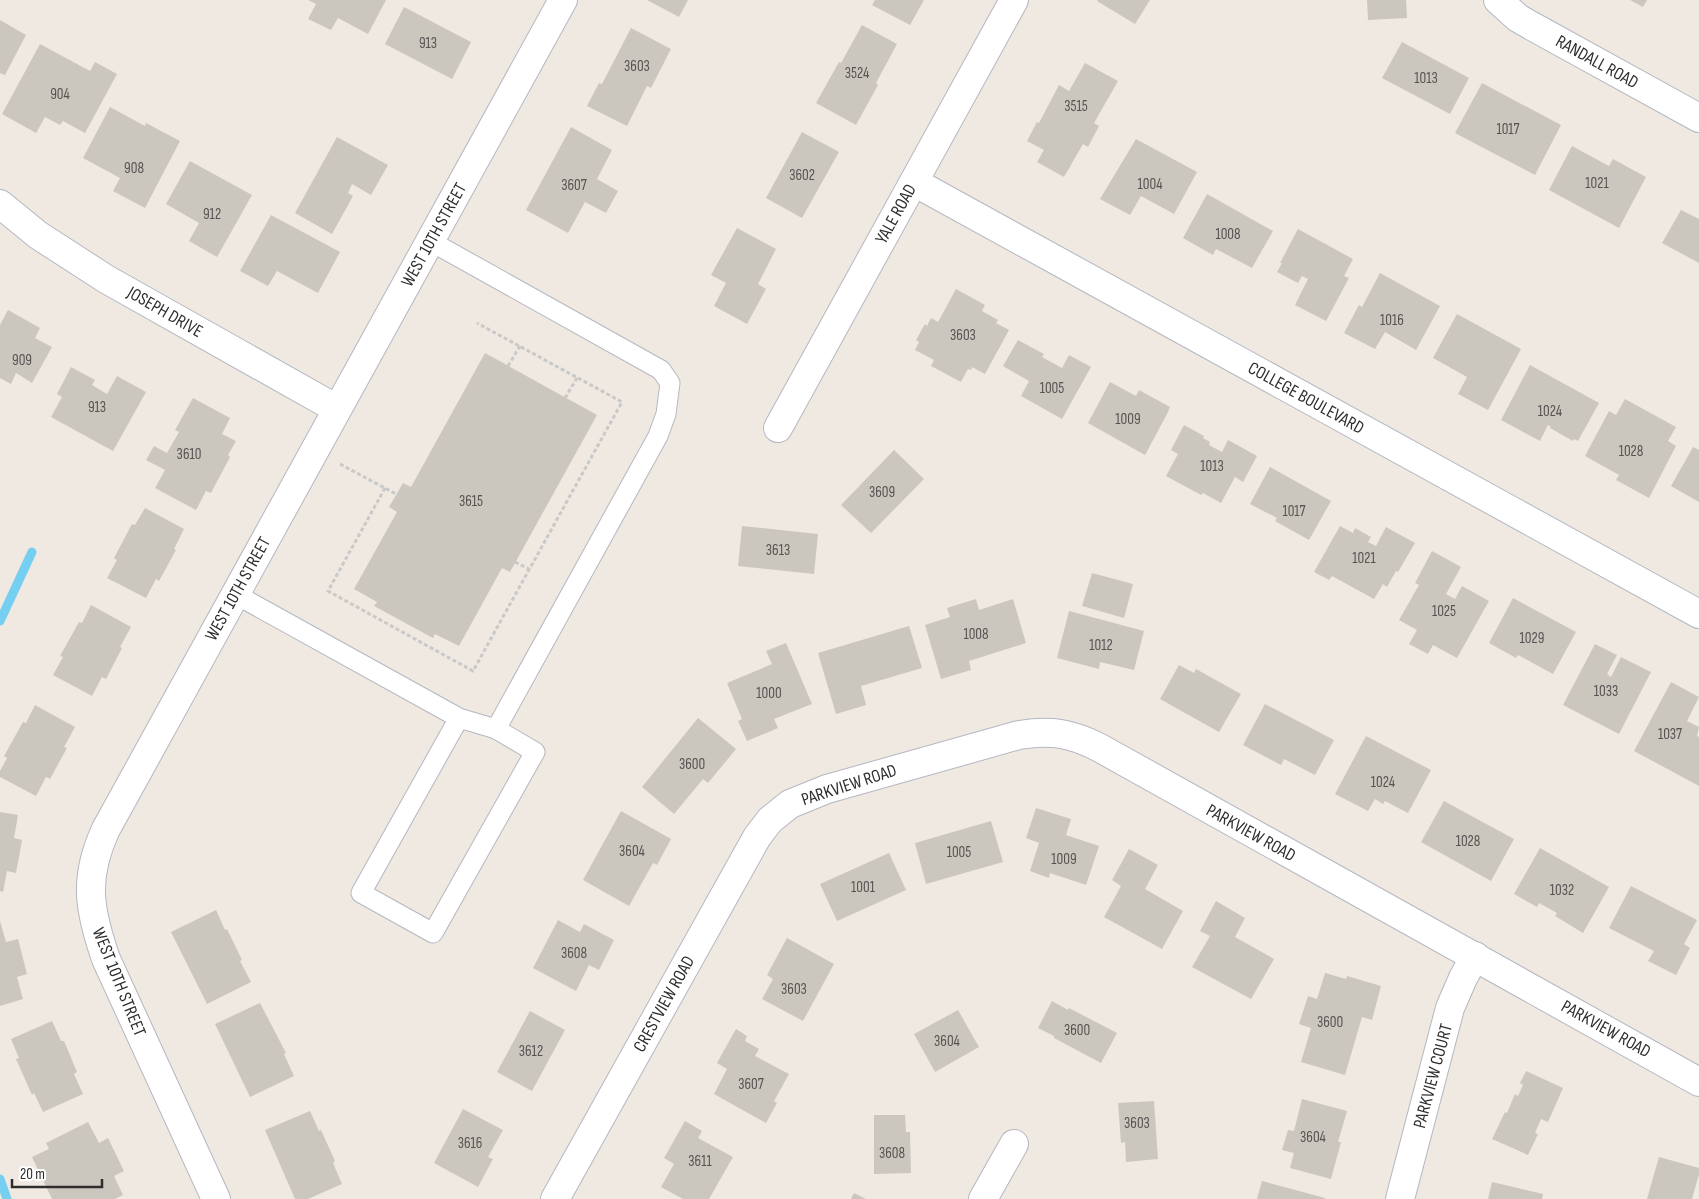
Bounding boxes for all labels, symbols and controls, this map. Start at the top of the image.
street label: RANDALL ROAD [1552,31,1642,93]
house number: 913 [419,34,437,53]
house number: 3603 [624,57,650,76]
house number: 3524 [845,64,869,83]
house number: 1013 [1414,69,1438,88]
house number: 904 [50,85,70,104]
house number: 3515 [1064,97,1088,116]
house number: 1017 [1496,120,1520,139]
house number: 908 [124,159,144,178]
house number: 3602 [789,166,815,185]
house number: 1021 [1585,174,1609,193]
house number: 1004 [1138,175,1162,194]
house number: 3607 [561,176,587,195]
street label: WEST 10TH STREET [397,179,471,291]
street label: YALE ROAD [871,181,921,247]
house number: 912 [203,205,221,224]
house number: 1008 [1215,225,1241,244]
street label: JOSEPH DRIVE [123,282,206,342]
house number: 1016 [1380,311,1404,330]
house number: 3603 [950,326,976,345]
house number: 909 [12,351,32,370]
street label: COLLEGE BOULEVARD [1244,357,1368,439]
house number: 1005 [1040,379,1064,398]
house number: 913 [88,398,106,417]
house number: 1024 [1538,402,1562,421]
house number: 1009 [1115,410,1141,429]
house number: 1028 [1619,442,1643,461]
house number: 3610 [177,445,201,464]
house number: 1013 [1200,457,1224,476]
house number: 3609 [869,483,895,502]
house number: 3615 [459,492,483,511]
house number: 1017 [1282,502,1306,521]
street label: WEST 10TH STREET [201,533,275,645]
house number: 3613 [766,541,790,560]
house number: 1021 [1352,549,1376,568]
house number: 1025 [1432,602,1456,621]
house number: 1008 [963,625,989,644]
house number: 1029 [1520,629,1544,648]
house number: 1012 [1089,636,1113,655]
house number: 1033 [1594,682,1618,701]
house number: 1000 [756,684,782,703]
house number: 1037 [1658,725,1682,744]
house number: 3600 [679,755,705,774]
street label: PARKVIEW ROAD [799,760,899,810]
house number: 1024 [1371,773,1395,792]
street label: PARKVIEW ROAD [1203,800,1299,866]
house number: 1028 [1456,832,1480,851]
house number: 3604 [619,842,645,861]
house number: 1005 [947,843,971,862]
house number: 1009 [1051,850,1077,869]
house number: 1001 [851,878,876,897]
house number: 1032 [1550,881,1574,900]
street label: WEST 10TH STREET [88,925,150,1039]
house number: 3608 [561,944,587,963]
street label: CRESTVIEW ROAD [629,952,699,1056]
house number: 3603 [781,980,807,999]
street label: PARKVIEW ROAD [1558,996,1654,1062]
house number: 3600 [1317,1013,1343,1032]
house number: 3600 [1064,1021,1090,1040]
street label: PARKVIEW COURT [1409,1022,1457,1130]
house number: 3604 [934,1032,960,1051]
house number: 3612 [519,1042,543,1061]
house number: 3607 [738,1075,764,1094]
house number: 3603 [1124,1114,1150,1133]
house number: 3604 [1300,1128,1326,1147]
house number: 3616 [458,1134,482,1153]
house number: 3608 [879,1144,905,1163]
house number: 3611 [688,1152,712,1171]
scale bar [12,1156,102,1188]
text: 20 m [20,1165,45,1184]

